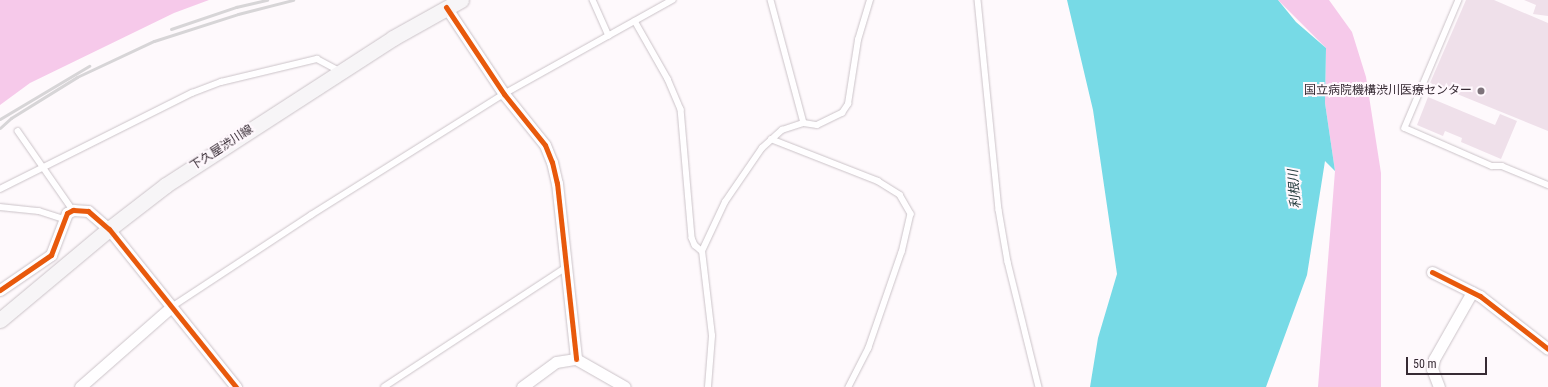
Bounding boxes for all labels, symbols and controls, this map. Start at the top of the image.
place label: 国立病院機構渋川医療センター [1304,84,1472,98]
marker: 国立病院機構渋川医療センター [1475,85,1487,97]
street label: 下久屋渋川線 [188,122,256,174]
water label: 利根川 [1286,169,1304,209]
scale bar [1408,349,1489,375]
text: 50 m [1413,357,1437,371]

